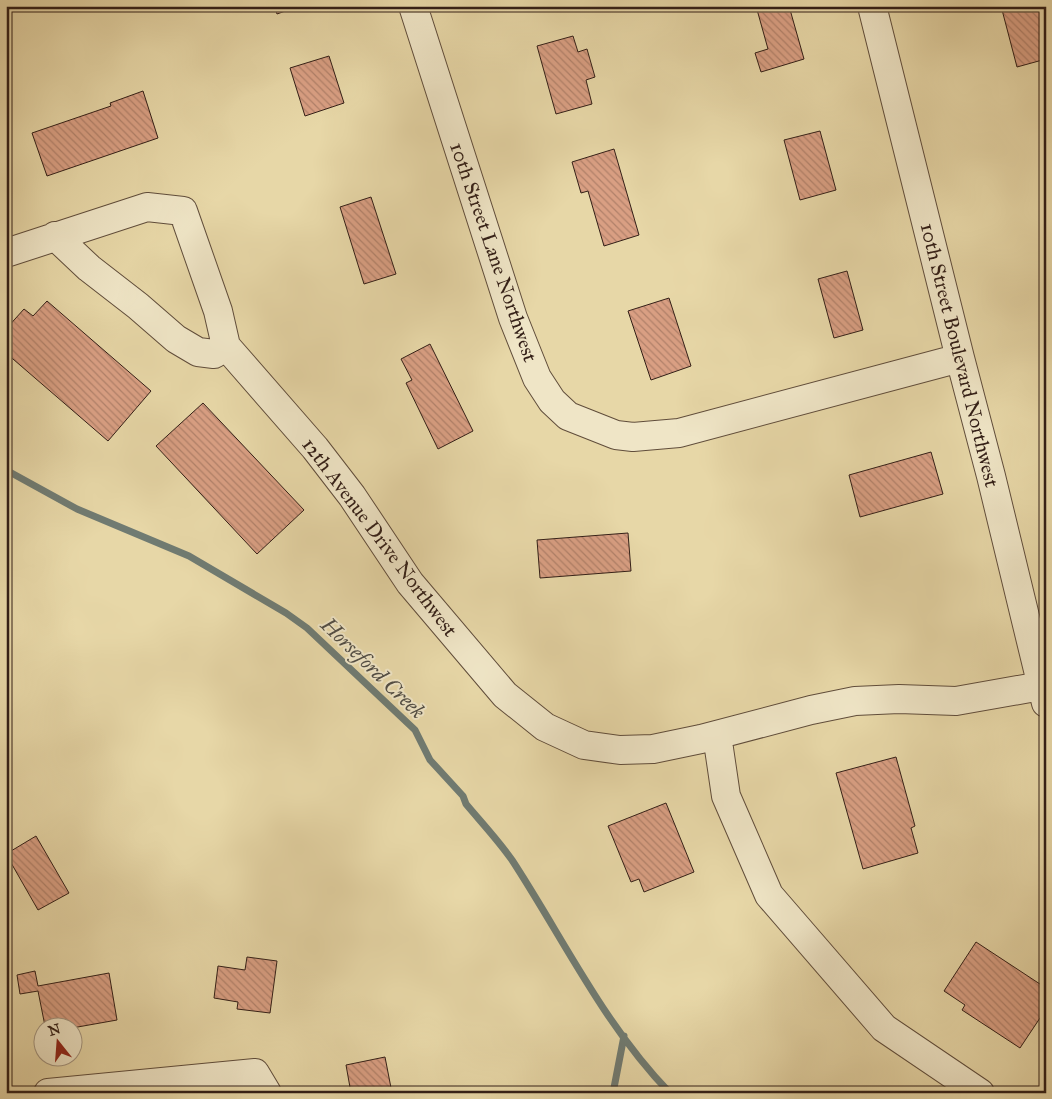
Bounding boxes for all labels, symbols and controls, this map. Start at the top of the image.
street label: 10th Street Lane Northwest [445,139,543,365]
street label: 10th Street Boulevard Northwest [916,220,1004,490]
street label: 12th Avenue Drive Northwest [297,433,463,641]
water label: Horseford Creek [315,611,431,725]
north arrow [32,1016,82,1066]
text: N [46,1020,63,1040]

